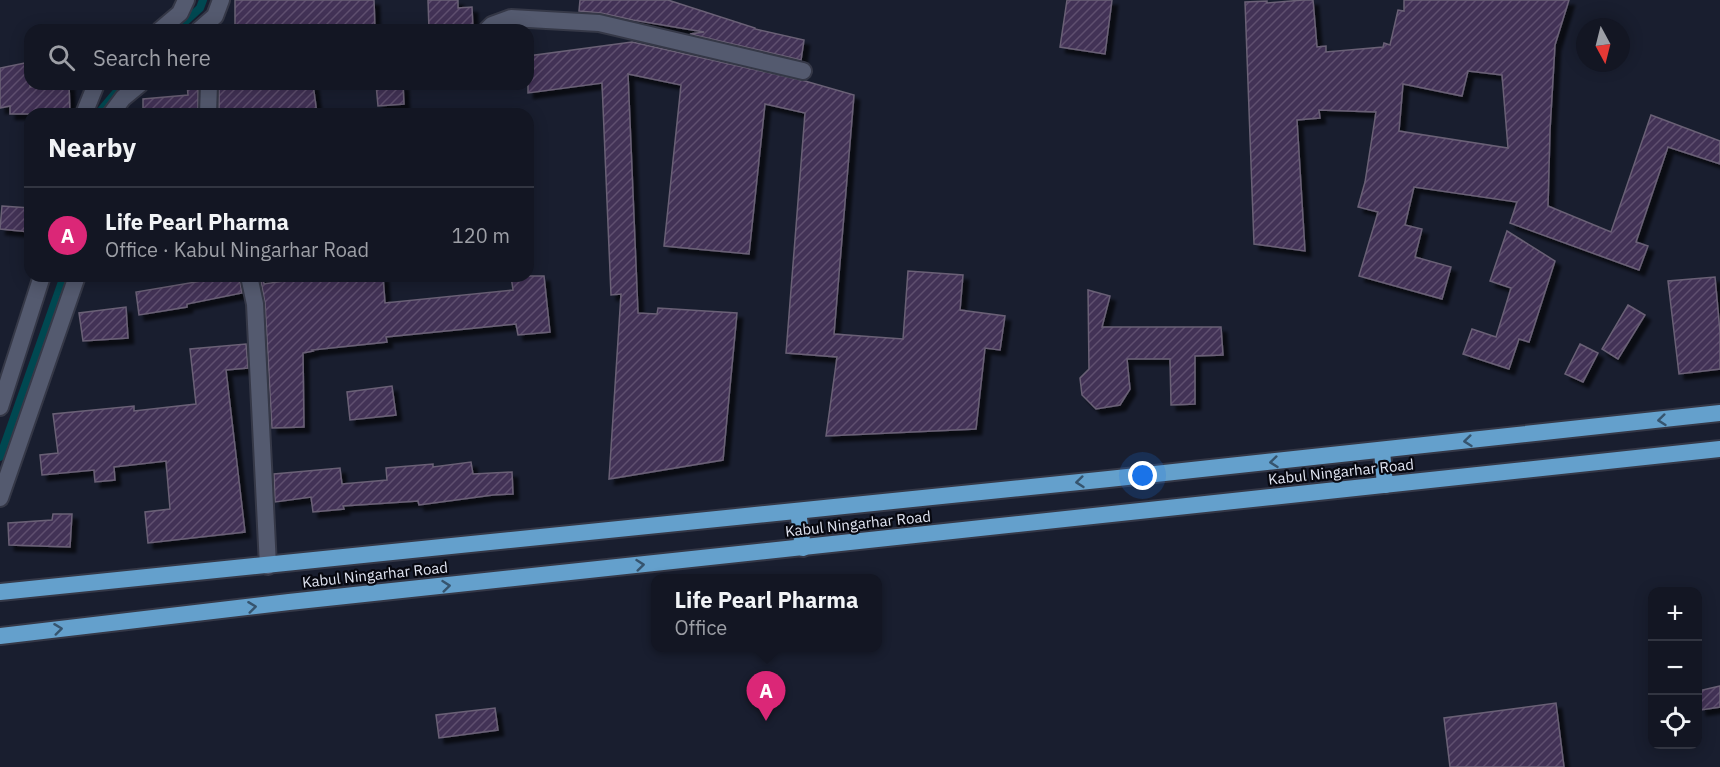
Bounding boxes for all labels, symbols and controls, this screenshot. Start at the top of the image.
north arrow [1576,18,1630,72]
search box [24,24,534,90]
icon: search [45,41,78,74]
text: Search here [93,43,211,72]
text: Nearby [48,130,136,164]
text: Life Pearl Pharma [105,207,289,236]
text: A [61,222,74,249]
text: 120 m [452,222,510,249]
text: Office · Kabul Ningarhar Road [105,236,369,263]
one-way arrow [1657,413,1666,426]
one-way arrow [1463,434,1473,447]
street label: Kabul Ningarhar Road [1267,454,1415,489]
one-way arrow [1270,455,1279,468]
your location [1128,461,1157,490]
one-way arrow [1076,475,1085,488]
street label: Kabul Ningarhar Road [784,506,932,541]
street label: Kabul Ningarhar Road [301,557,449,592]
one-way arrow [635,559,644,572]
popup [651,574,882,652]
one-way arrow [441,580,450,592]
text: Life Pearl Pharma [674,585,859,614]
map controls [1648,587,1702,749]
button: + [1648,587,1702,641]
one-way arrow [247,601,256,613]
text: Office [674,614,727,641]
one-way arrow [54,624,63,636]
button: − [1648,641,1702,695]
pin: A [746,672,786,721]
button: locate [1648,695,1702,749]

